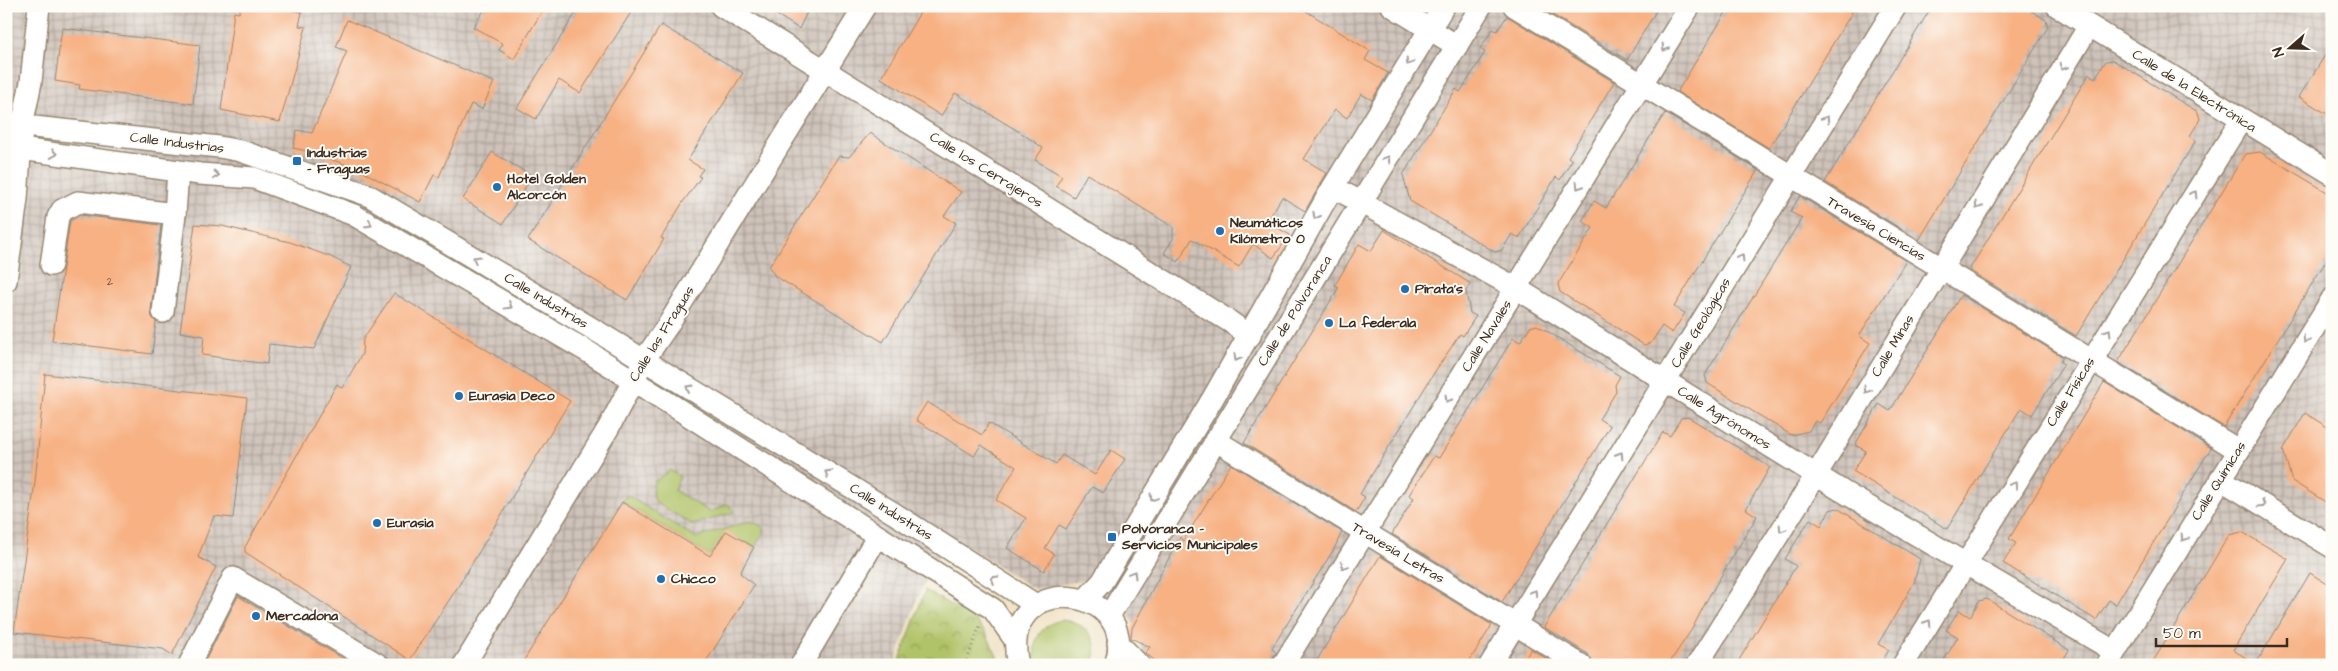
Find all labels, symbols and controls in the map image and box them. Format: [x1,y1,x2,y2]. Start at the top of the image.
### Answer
north arrow [2266,22,2316,72]
one-way arrow [1661,42,1671,51]
text: N [2268,44,2290,60]
street label: Calle de la Electrónica [2128,45,2260,137]
one-way arrow [1406,57,1416,66]
one-way arrow [2060,62,2070,71]
one-way arrow [1820,115,1829,124]
street label: Calle Industrias [129,127,225,159]
street label: Calle los Cerrajeros [926,127,1046,213]
place label: Industrias - Fraguas [307,143,370,180]
one-way arrow [51,148,59,159]
marker: Industrias - Fraguas [291,155,303,167]
one-way arrow [1381,156,1391,165]
one-way arrow [212,169,220,180]
place label: Hotel Golden Alcorcón [507,169,586,205]
marker: Hotel Golden Alcorcón [491,181,503,193]
one-way arrow [1576,181,1586,190]
one-way arrow [2188,190,2198,199]
street label: Travesía Ciencias [1823,192,1929,266]
one-way arrow [1975,200,1984,209]
one-way arrow [1312,211,1322,220]
place label: Neumáticos Kilómetro 0 [1230,213,1305,249]
one-way arrow [364,218,373,228]
marker: Neumáticos Kilómetro 0 [1214,225,1226,237]
street label: Calle de Polvoranca [1253,252,1337,370]
one-way arrow [1735,254,1744,263]
one-way arrow [472,255,481,265]
street label: Calle Industrias [500,268,592,334]
house number: 2 [107,274,114,289]
street label: Calle Geológicas [1666,274,1736,372]
place label: Pirata's [1415,279,1463,299]
street label: Calle las Fraguas [624,282,700,386]
marker: Pirata's [1399,283,1411,295]
street label: Calle Navales [1457,296,1517,376]
one-way arrow [504,300,513,310]
street label: Calle Minas [1867,311,1919,381]
place label: La federala [1339,313,1417,333]
marker: La federala [1323,317,1335,329]
one-way arrow [2102,328,2112,337]
one-way arrow [2303,335,2312,344]
one-way arrow [1233,353,1243,362]
street label: Calle Físicas [2042,353,2100,431]
street label: Calle Agrónomos [1673,381,1775,455]
one-way arrow [1863,384,1873,393]
one-way arrow [686,385,695,395]
place label: Eurasia Deco [469,386,555,406]
marker: Eurasia Deco [453,390,465,402]
one-way arrow [1445,393,1454,402]
street label: Calle Químicas [2187,438,2251,524]
one-way arrow [1613,452,1623,461]
one-way arrow [825,470,834,480]
street label: Calle Industrias [846,478,936,546]
one-way arrow [2007,481,2017,490]
one-way arrow [1150,492,1160,501]
one-way arrow [2256,498,2265,508]
place label: Eurasia [387,513,434,533]
marker: Eurasia [371,517,383,529]
street label: Travesía Letras [1348,517,1448,589]
place label: Polvoranca - Servicios Municipales [1121,519,1258,555]
one-way arrow [1779,523,1789,532]
marker: Polvoranca - Servicios Municipales [1106,531,1118,543]
one-way arrow [2180,533,2190,542]
one-way arrow [1340,561,1350,570]
place label: Chicco [671,569,716,589]
one-way arrow [1127,570,1137,579]
marker: Chicco [655,573,667,585]
one-way arrow [991,576,1000,586]
one-way arrow [1527,590,1537,599]
place label: Mercadona [266,606,339,626]
marker: Mercadona [250,610,262,622]
scale bar [2156,616,2287,648]
one-way arrow [1922,620,1932,629]
text: 50 m [2163,623,2201,644]

